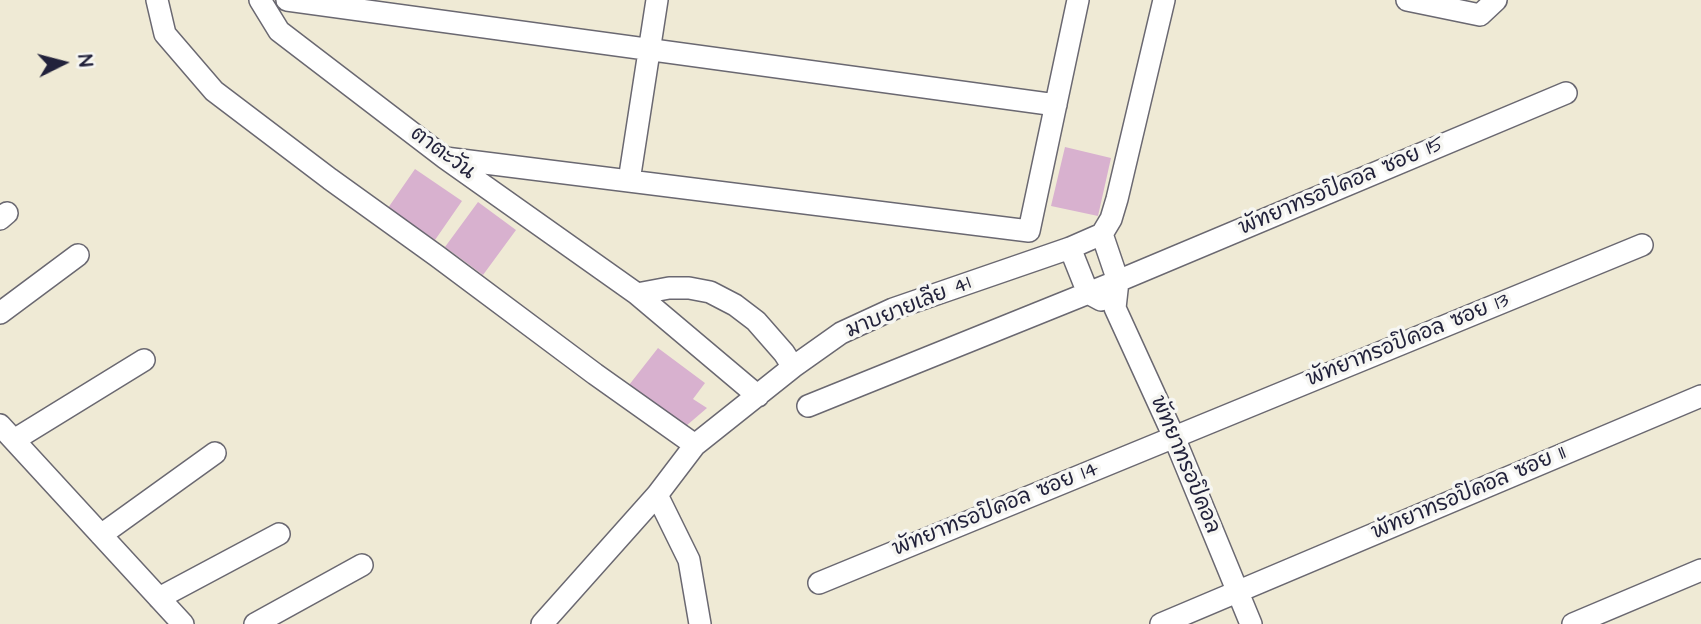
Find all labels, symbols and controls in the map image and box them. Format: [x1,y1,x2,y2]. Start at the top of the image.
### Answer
north arrow [28,28,98,98]
text: N [70,53,98,68]
street label: ตาตะวัน [405,122,479,186]
street label: พัทยาทรอปิคอล ซอย 15 [1235,132,1449,242]
street label: มาบยายเลีย 41 [843,272,975,344]
street label: พัทยาทรอปิคอล ซอย 13 [1303,289,1513,393]
street label: พัทยาทรอปิคอล [1144,392,1224,538]
street label: พัทยาทรอปิคอล ซอย 11 [1368,442,1570,546]
street label: พัทยาทรอปิคอล ซอย 14 [889,457,1103,563]

